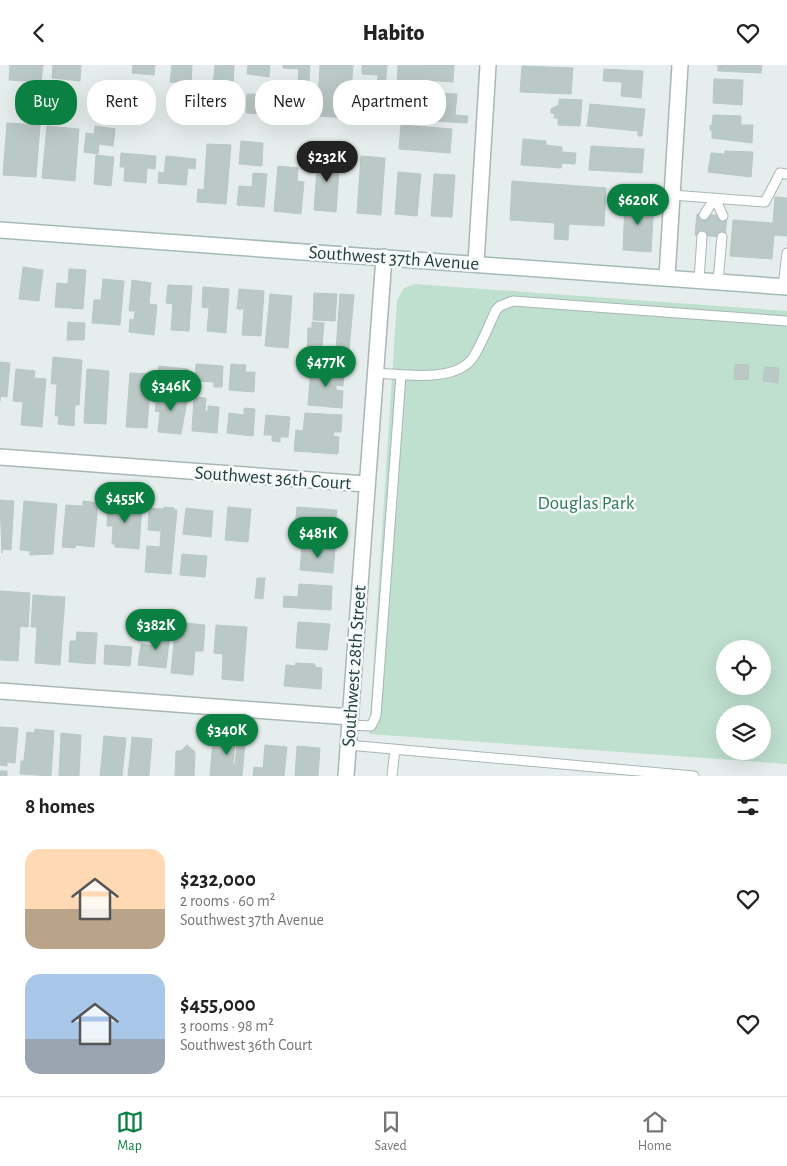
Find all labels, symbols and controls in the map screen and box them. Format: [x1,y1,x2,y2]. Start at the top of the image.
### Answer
icon: back [25,19,53,47]
icon: heart [734,19,762,47]
text: Habito [363,22,424,44]
chip: Buy [15,80,77,125]
chip: Rent [87,80,156,125]
chip: Filters [166,80,245,125]
chip: New [255,80,323,125]
chip: Apartment [333,80,446,125]
pin: $232K [292,141,362,183]
text: $232K [308,149,346,165]
pin: $620K [603,184,673,226]
text: $620K [618,192,658,208]
street label: Southwest 37th Avenue [308,243,480,274]
pin: $477K [291,345,361,388]
text: $477K [307,354,345,370]
pin: $346K [136,369,206,412]
text: $346K [151,378,191,394]
street label: Southwest 36th Court [194,464,352,493]
pin: $455K [90,481,160,524]
text: $455K [106,490,144,506]
park label: Douglas Park [538,494,635,513]
pin: $481K [283,517,353,559]
text: $481K [299,525,337,541]
street label: Southwest 28th Street [339,585,370,748]
pin: $382K [121,609,191,651]
text: $382K [137,617,175,633]
map controls [716,640,771,760]
button: locate [716,640,771,695]
button: layers [716,705,771,760]
pin: $340K [192,713,262,756]
text: $340K [207,722,247,738]
icon: filters [734,792,762,820]
text: 8 homes [25,796,95,817]
icon: home [65,869,125,929]
text: $232,000 [180,869,256,890]
icon: heart [734,885,762,913]
text: 2 rooms · 60 m² [180,893,275,909]
text: Southwest 37th Avenue [180,912,324,928]
icon: home [65,994,125,1054]
text: $455,000 [180,994,256,1015]
icon: heart [734,1010,762,1038]
text: 3 rooms · 98 m² [180,1018,274,1034]
text: Southwest 36th Court [180,1037,312,1053]
tab: Map [116,1108,144,1155]
tab: Saved [375,1108,407,1155]
tab: Home [638,1108,671,1155]

